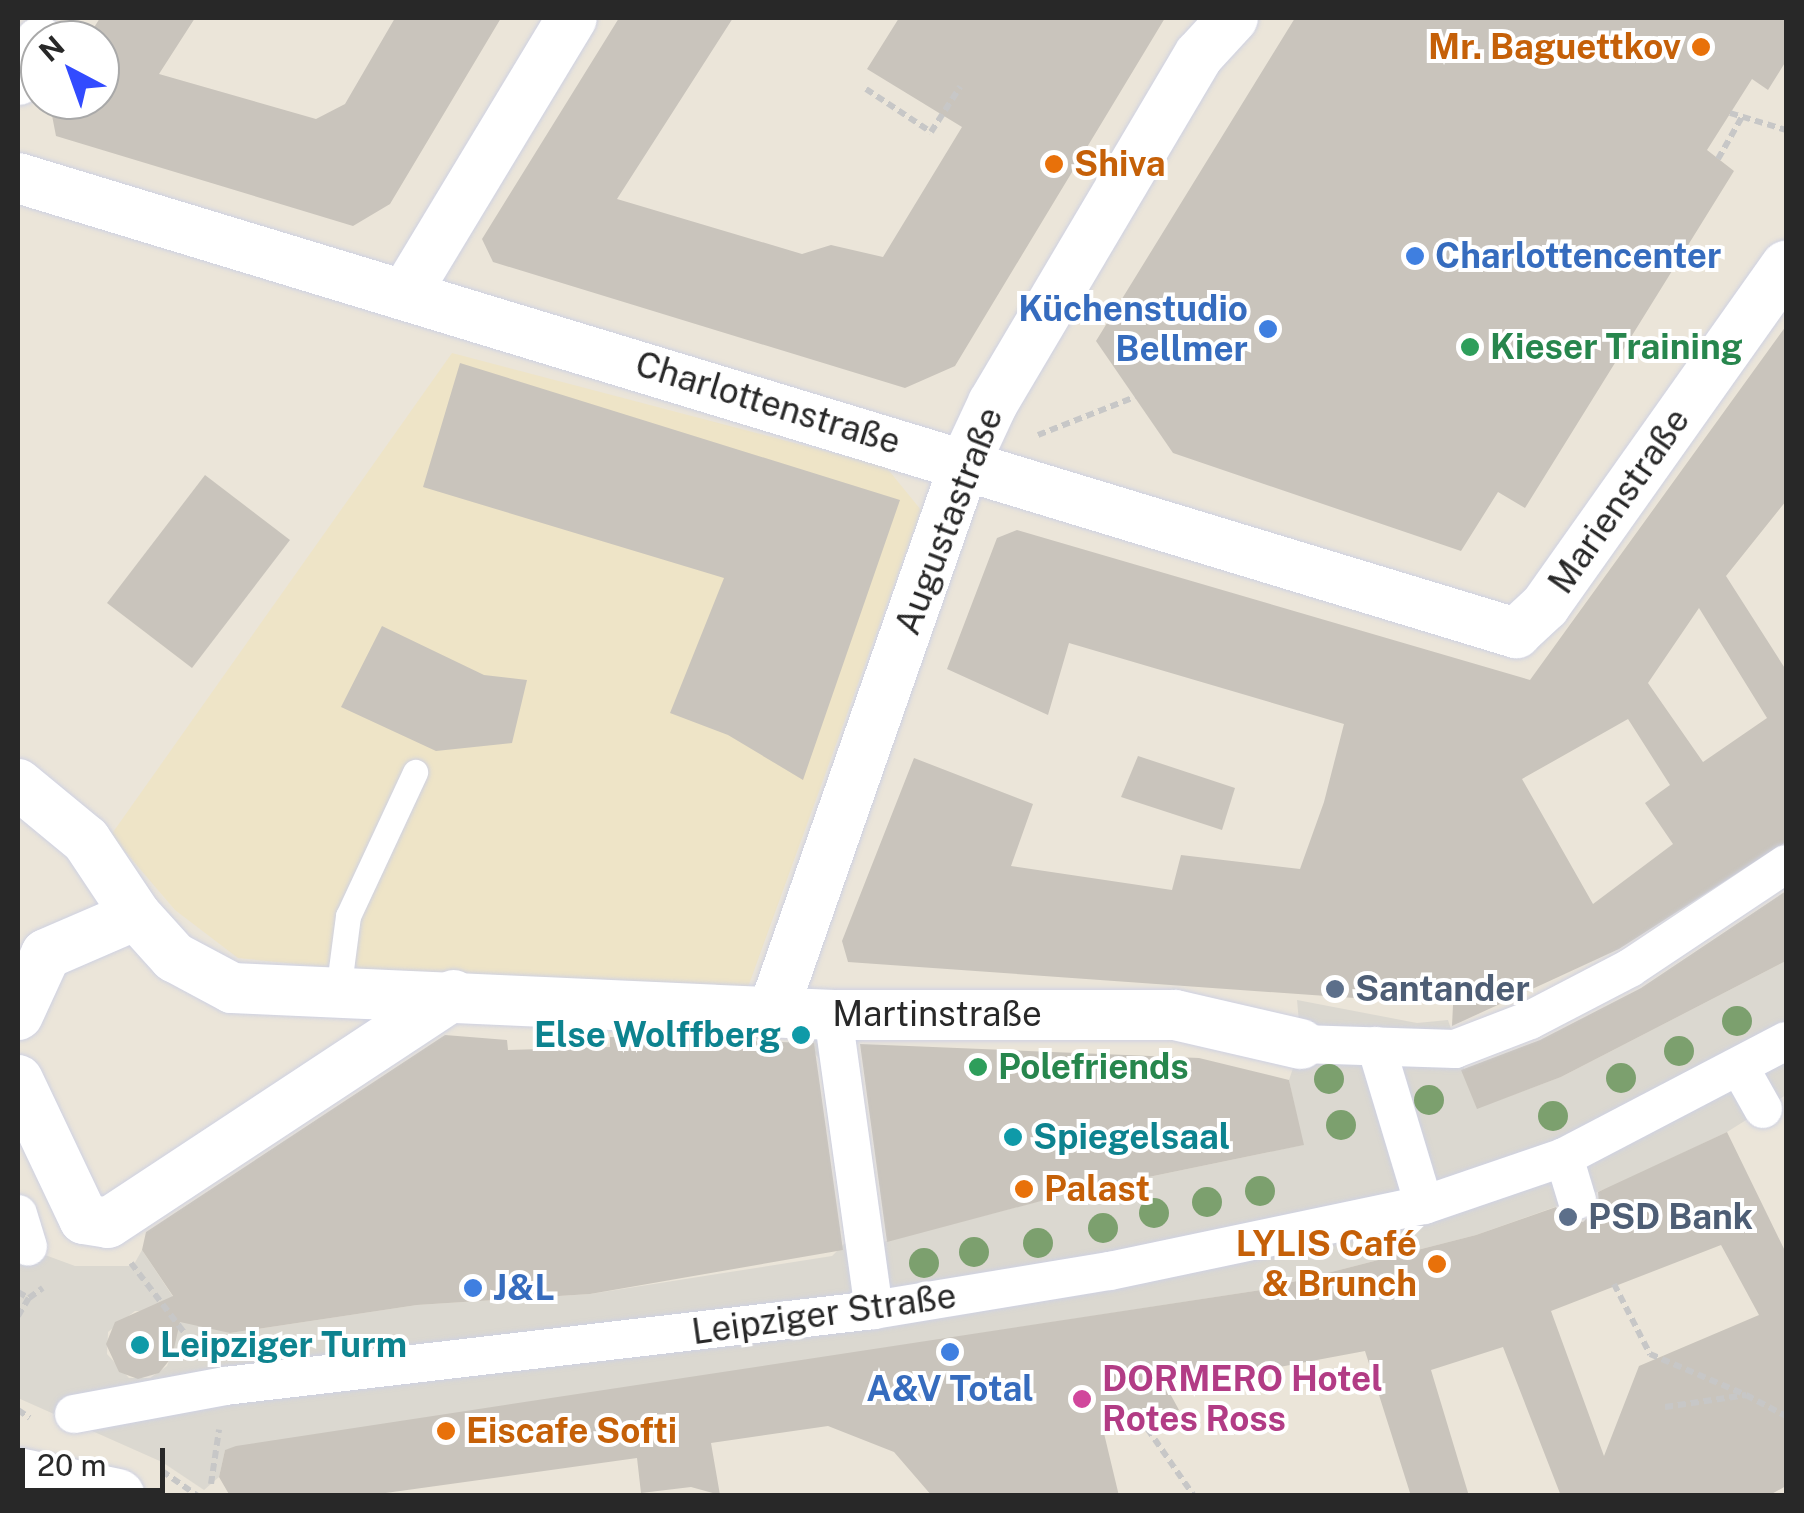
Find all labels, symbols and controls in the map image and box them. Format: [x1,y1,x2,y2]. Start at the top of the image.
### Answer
north arrow [20,20,120,120]
place label: Mr. Baguettkov [1428,26,1681,68]
text: N [32,29,70,68]
marker: Mr. Baguettkov [1690,36,1712,58]
place label: Shiva [1074,143,1166,185]
marker: Shiva [1043,153,1065,175]
place label: Charlottencenter [1435,235,1721,277]
marker: Charlottencenter [1404,245,1426,267]
place label: Küchenstudio Bellmer [1018,288,1248,370]
marker: Küchenstudio Bellmer [1257,318,1279,340]
place label: Kieser Training [1490,326,1743,368]
marker: Kieser Training [1459,336,1481,358]
street label: Charlottenstraße [631,343,905,463]
street label: Marienstraße [1540,400,1698,602]
street label: Augustastraße [886,401,1012,641]
place label: Santander [1355,968,1530,1010]
marker: Santander [1324,978,1346,1000]
street label: Martinstraße [832,993,1042,1035]
place label: Else Wolffberg [533,1014,781,1056]
marker: Else Wolffberg [790,1024,812,1046]
place label: Polefriends [998,1046,1189,1088]
marker: Polefriends [967,1056,989,1078]
place label: Spiegelsaal [1033,1116,1230,1158]
marker: Spiegelsaal [1002,1126,1024,1148]
place label: Palast [1044,1168,1150,1210]
marker: Palast [1013,1178,1035,1200]
place label: PSD Bank [1588,1196,1753,1238]
marker: PSD Bank [1557,1206,1579,1228]
place label: LYLIS Café & Brunch [1236,1223,1417,1305]
marker: LYLIS Café & Brunch [1426,1253,1448,1275]
place label: J&L [493,1267,555,1309]
street label: Leipziger Straße [689,1275,959,1353]
marker: J&L [462,1277,484,1299]
place label: Leipziger Turm [160,1324,407,1366]
marker: Leipziger Turm [129,1334,151,1356]
marker: A&V Total [939,1341,961,1363]
place label: DORMERO Hotel Rotes Ross [1102,1358,1383,1440]
place label: A&V Total [866,1368,1034,1410]
marker: DORMERO Hotel Rotes Ross [1071,1388,1093,1410]
place label: Eiscafe Softi [466,1410,677,1452]
marker: Eiscafe Softi [435,1420,457,1442]
scale bar [25,1428,170,1490]
text: 20 m [37,1447,106,1483]

